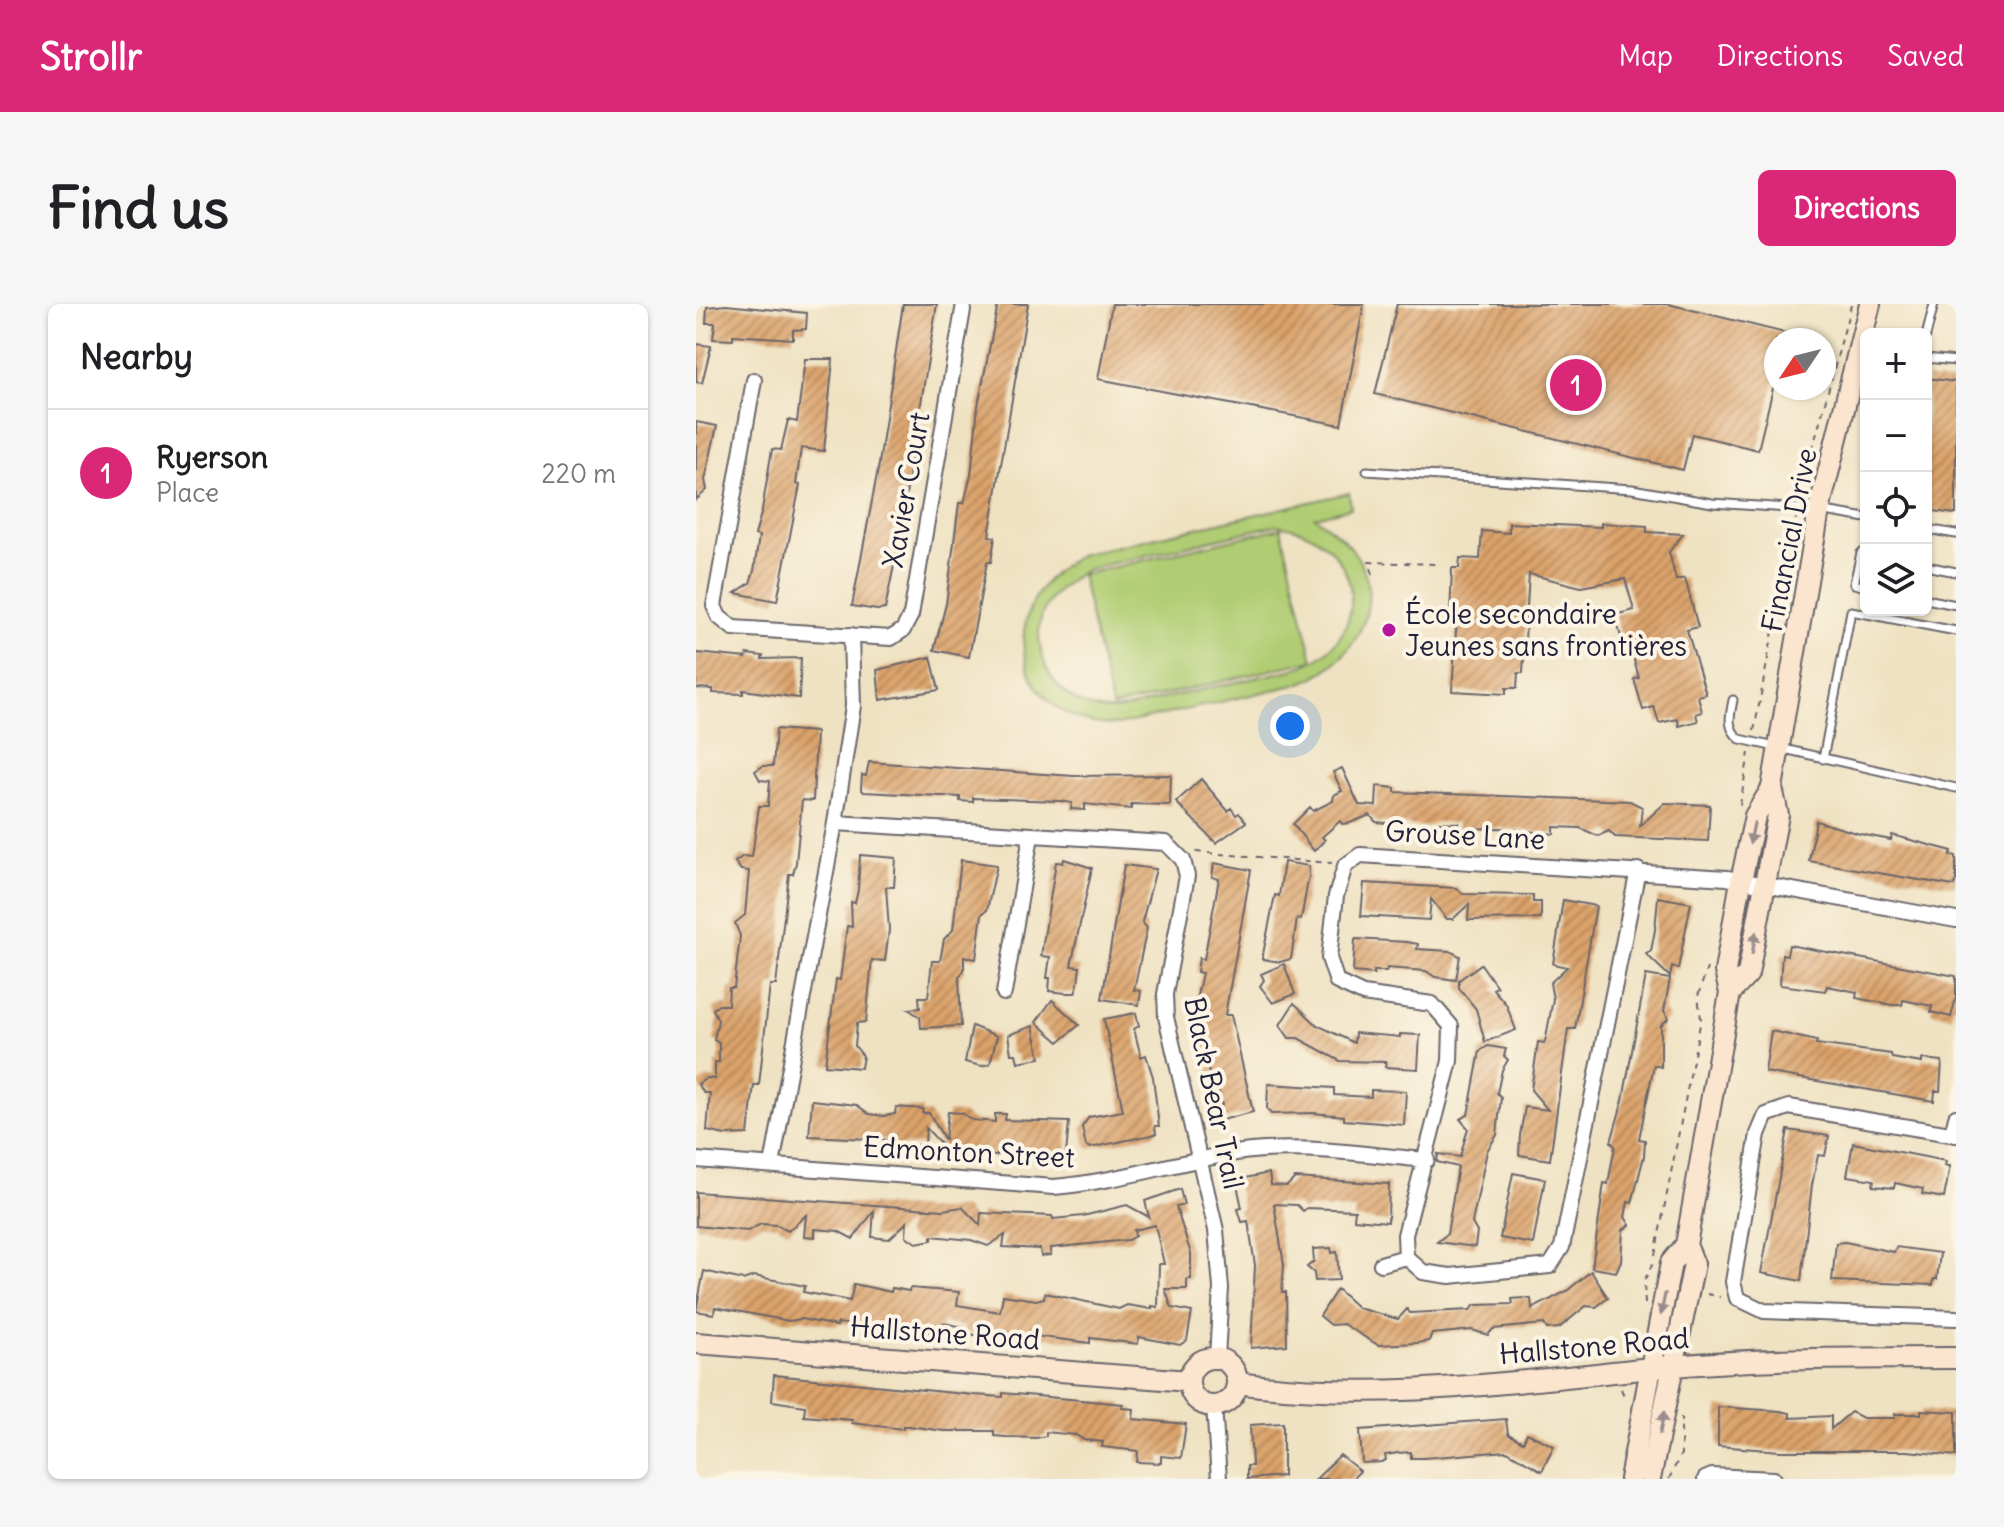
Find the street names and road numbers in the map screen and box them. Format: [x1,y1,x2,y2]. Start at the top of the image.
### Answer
street label: Xavier Court [875,409,937,571]
street label: Financial Drive [1754,445,1824,635]
street label: Grouse Lane [1384,813,1546,857]
street label: Black Bear Trail [1176,994,1252,1192]
street label: Edmonton Street [862,1128,1076,1176]
street label: Hallstone Road [849,1308,1041,1358]
street label: Hallstone Road [1498,1320,1690,1372]

